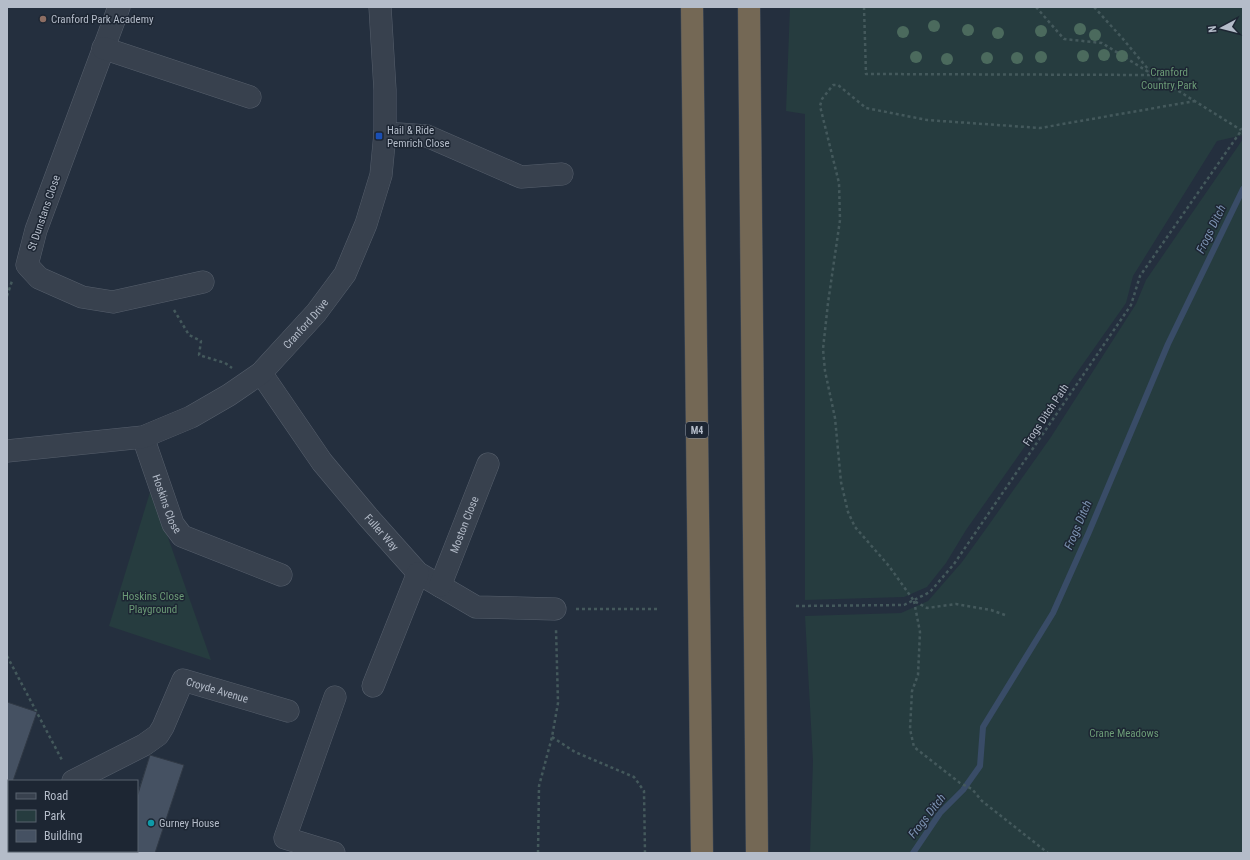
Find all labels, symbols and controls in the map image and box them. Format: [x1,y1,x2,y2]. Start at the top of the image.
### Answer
north arrow [1202,8,1242,48]
place label: Cranford Park Academy [51,13,154,26]
marker: Cranford Park Academy [38,14,48,24]
text: N [1206,25,1219,33]
park label: Cranford Country Park [1141,66,1197,92]
place label: Hail & Ride Pemrich Close [387,124,450,150]
marker: Hail & Ride Pemrich Close [374,131,384,141]
street label: St Dunstans Close [25,173,63,253]
water label: Frogs Ditch [1193,202,1229,256]
street label: Cranford Drive [280,296,331,351]
street label: Frogs Ditch Path [1021,382,1071,448]
road number: M4 [686,422,708,438]
street label: Hoskins Close [150,473,184,536]
street label: Moston Close [447,494,481,555]
water label: Frogs Ditch [1061,498,1095,552]
street label: Fuller Way [362,511,402,553]
park label: Hoskins Close Playground [122,590,184,616]
street label: Croyde Avenue [185,675,250,705]
park label: Crane Meadows [1089,727,1159,740]
legend [8,780,138,852]
text: Road [44,789,68,803]
water label: Frogs Ditch [905,791,949,841]
text: Park [44,809,66,823]
place label: Gurney House [159,817,220,830]
marker: Gurney House [146,818,156,828]
text: Building [44,829,82,843]

